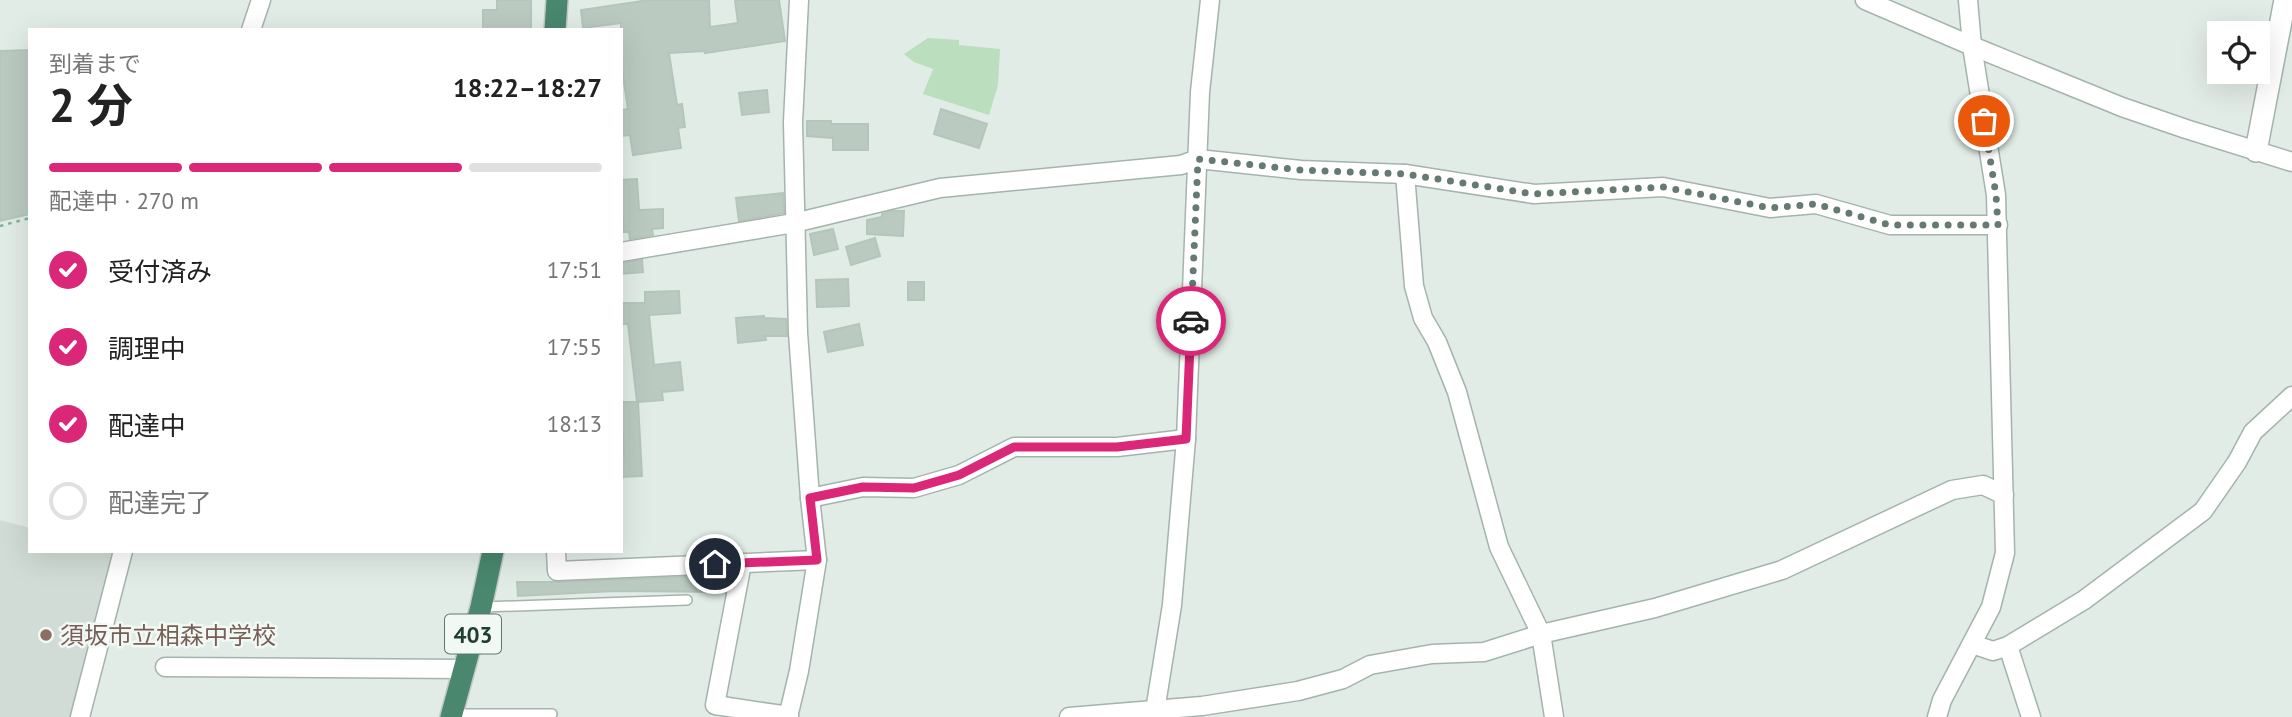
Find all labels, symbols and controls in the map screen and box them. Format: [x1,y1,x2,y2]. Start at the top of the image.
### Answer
map controls [2207,21,2270,84]
button: locate [2207,21,2270,84]
text: 到着まで [49,49,141,78]
text: 18:22–18:27 [453,71,602,104]
text: 2 分 [49,75,133,135]
pin [1954,91,2014,151]
icon: bag [1965,102,2003,140]
text: 配達中 · 270 m [49,186,199,215]
icon: check [49,251,87,289]
text: 受付済み [108,255,212,288]
text: 17:51 [547,255,602,284]
courier [1156,286,1226,356]
icon: car [1172,302,1210,340]
icon: check [49,328,87,366]
text: 調理中 [108,332,186,365]
text: 17:55 [547,332,602,361]
icon: check [49,405,87,443]
text: 配達中 [108,409,186,442]
text: 18:13 [547,409,602,438]
text: 配達完了 [108,486,212,519]
pin [685,534,745,594]
icon: home [696,545,734,583]
road number: 403 [445,614,501,654]
place label: 須坂市立相森中学校 [60,620,276,651]
marker: 須坂市立相森中学校 [38,627,54,643]

